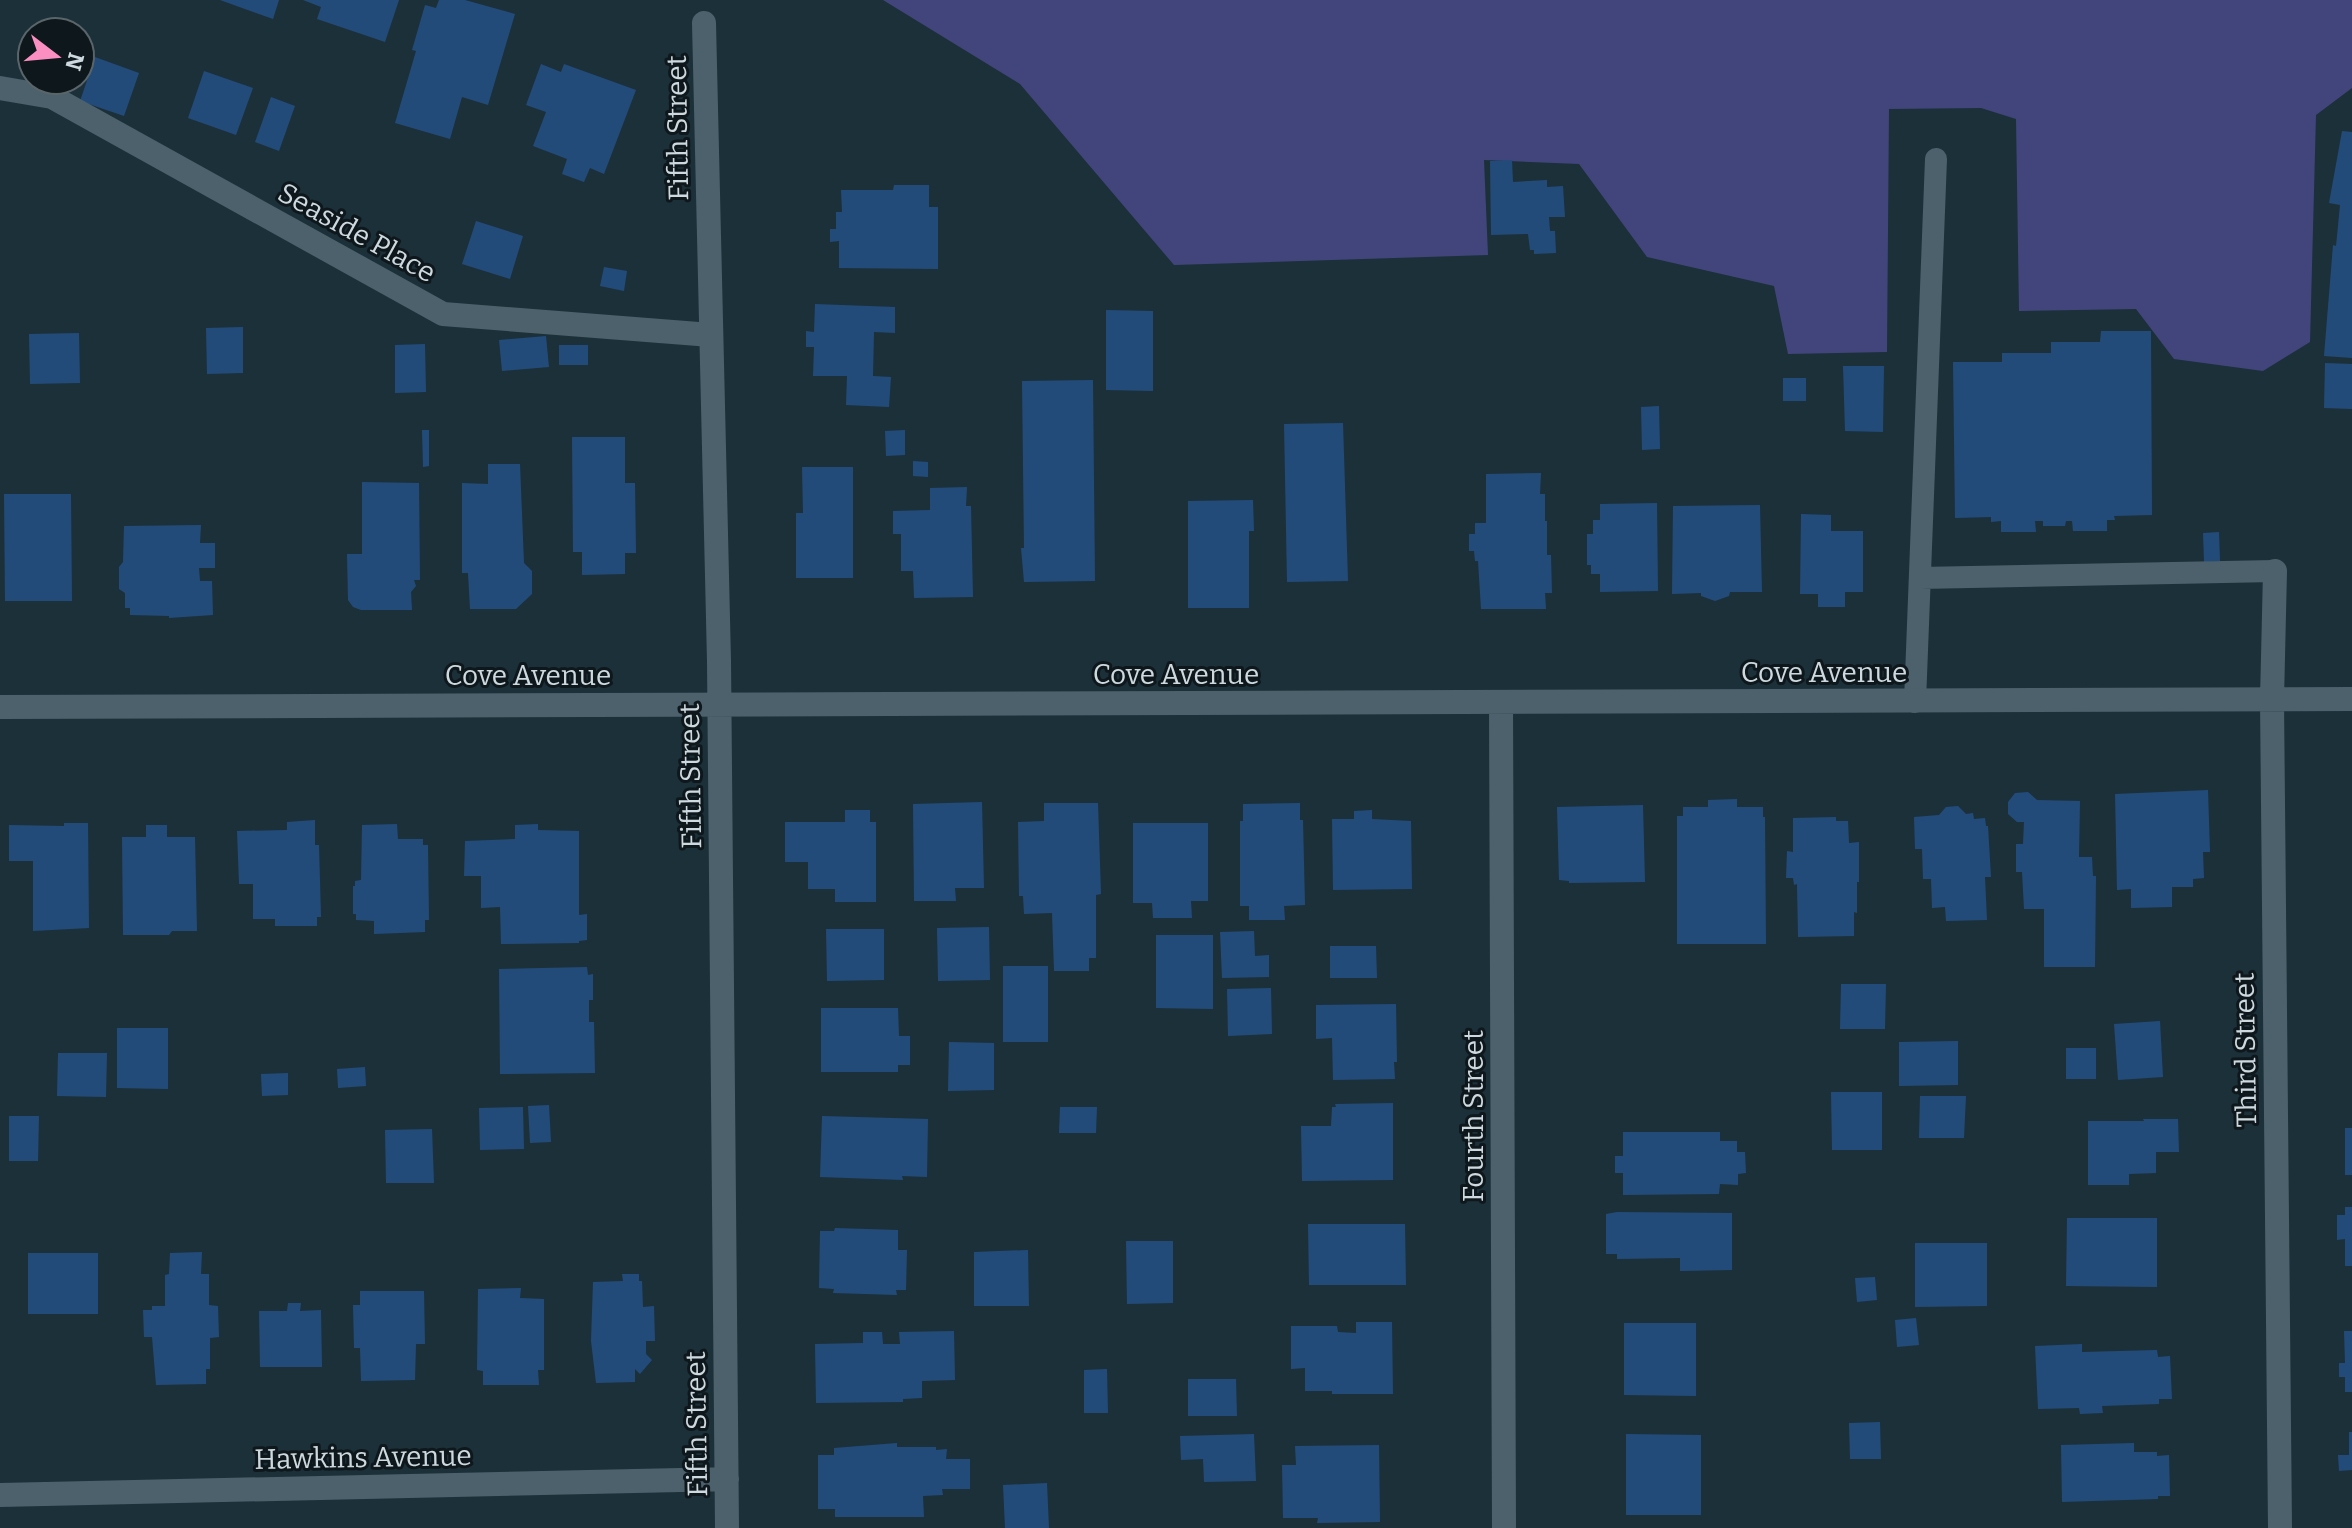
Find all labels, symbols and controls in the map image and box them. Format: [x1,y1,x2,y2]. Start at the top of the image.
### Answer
north arrow [16,16,96,96]
text: N [59,49,90,73]
street label: Fifth Street [660,55,695,201]
street label: Seaside Place [272,176,441,289]
street label: Cove Avenue [1741,656,1907,689]
street label: Cove Avenue [1093,658,1259,691]
street label: Cove Avenue [445,659,611,692]
street label: Fifth Street [673,703,708,849]
street label: Third Street [2228,972,2263,1128]
street label: Fourth Street [1457,1030,1490,1202]
street label: Fifth Street [679,1351,714,1497]
street label: Hawkins Avenue [254,1439,472,1476]

